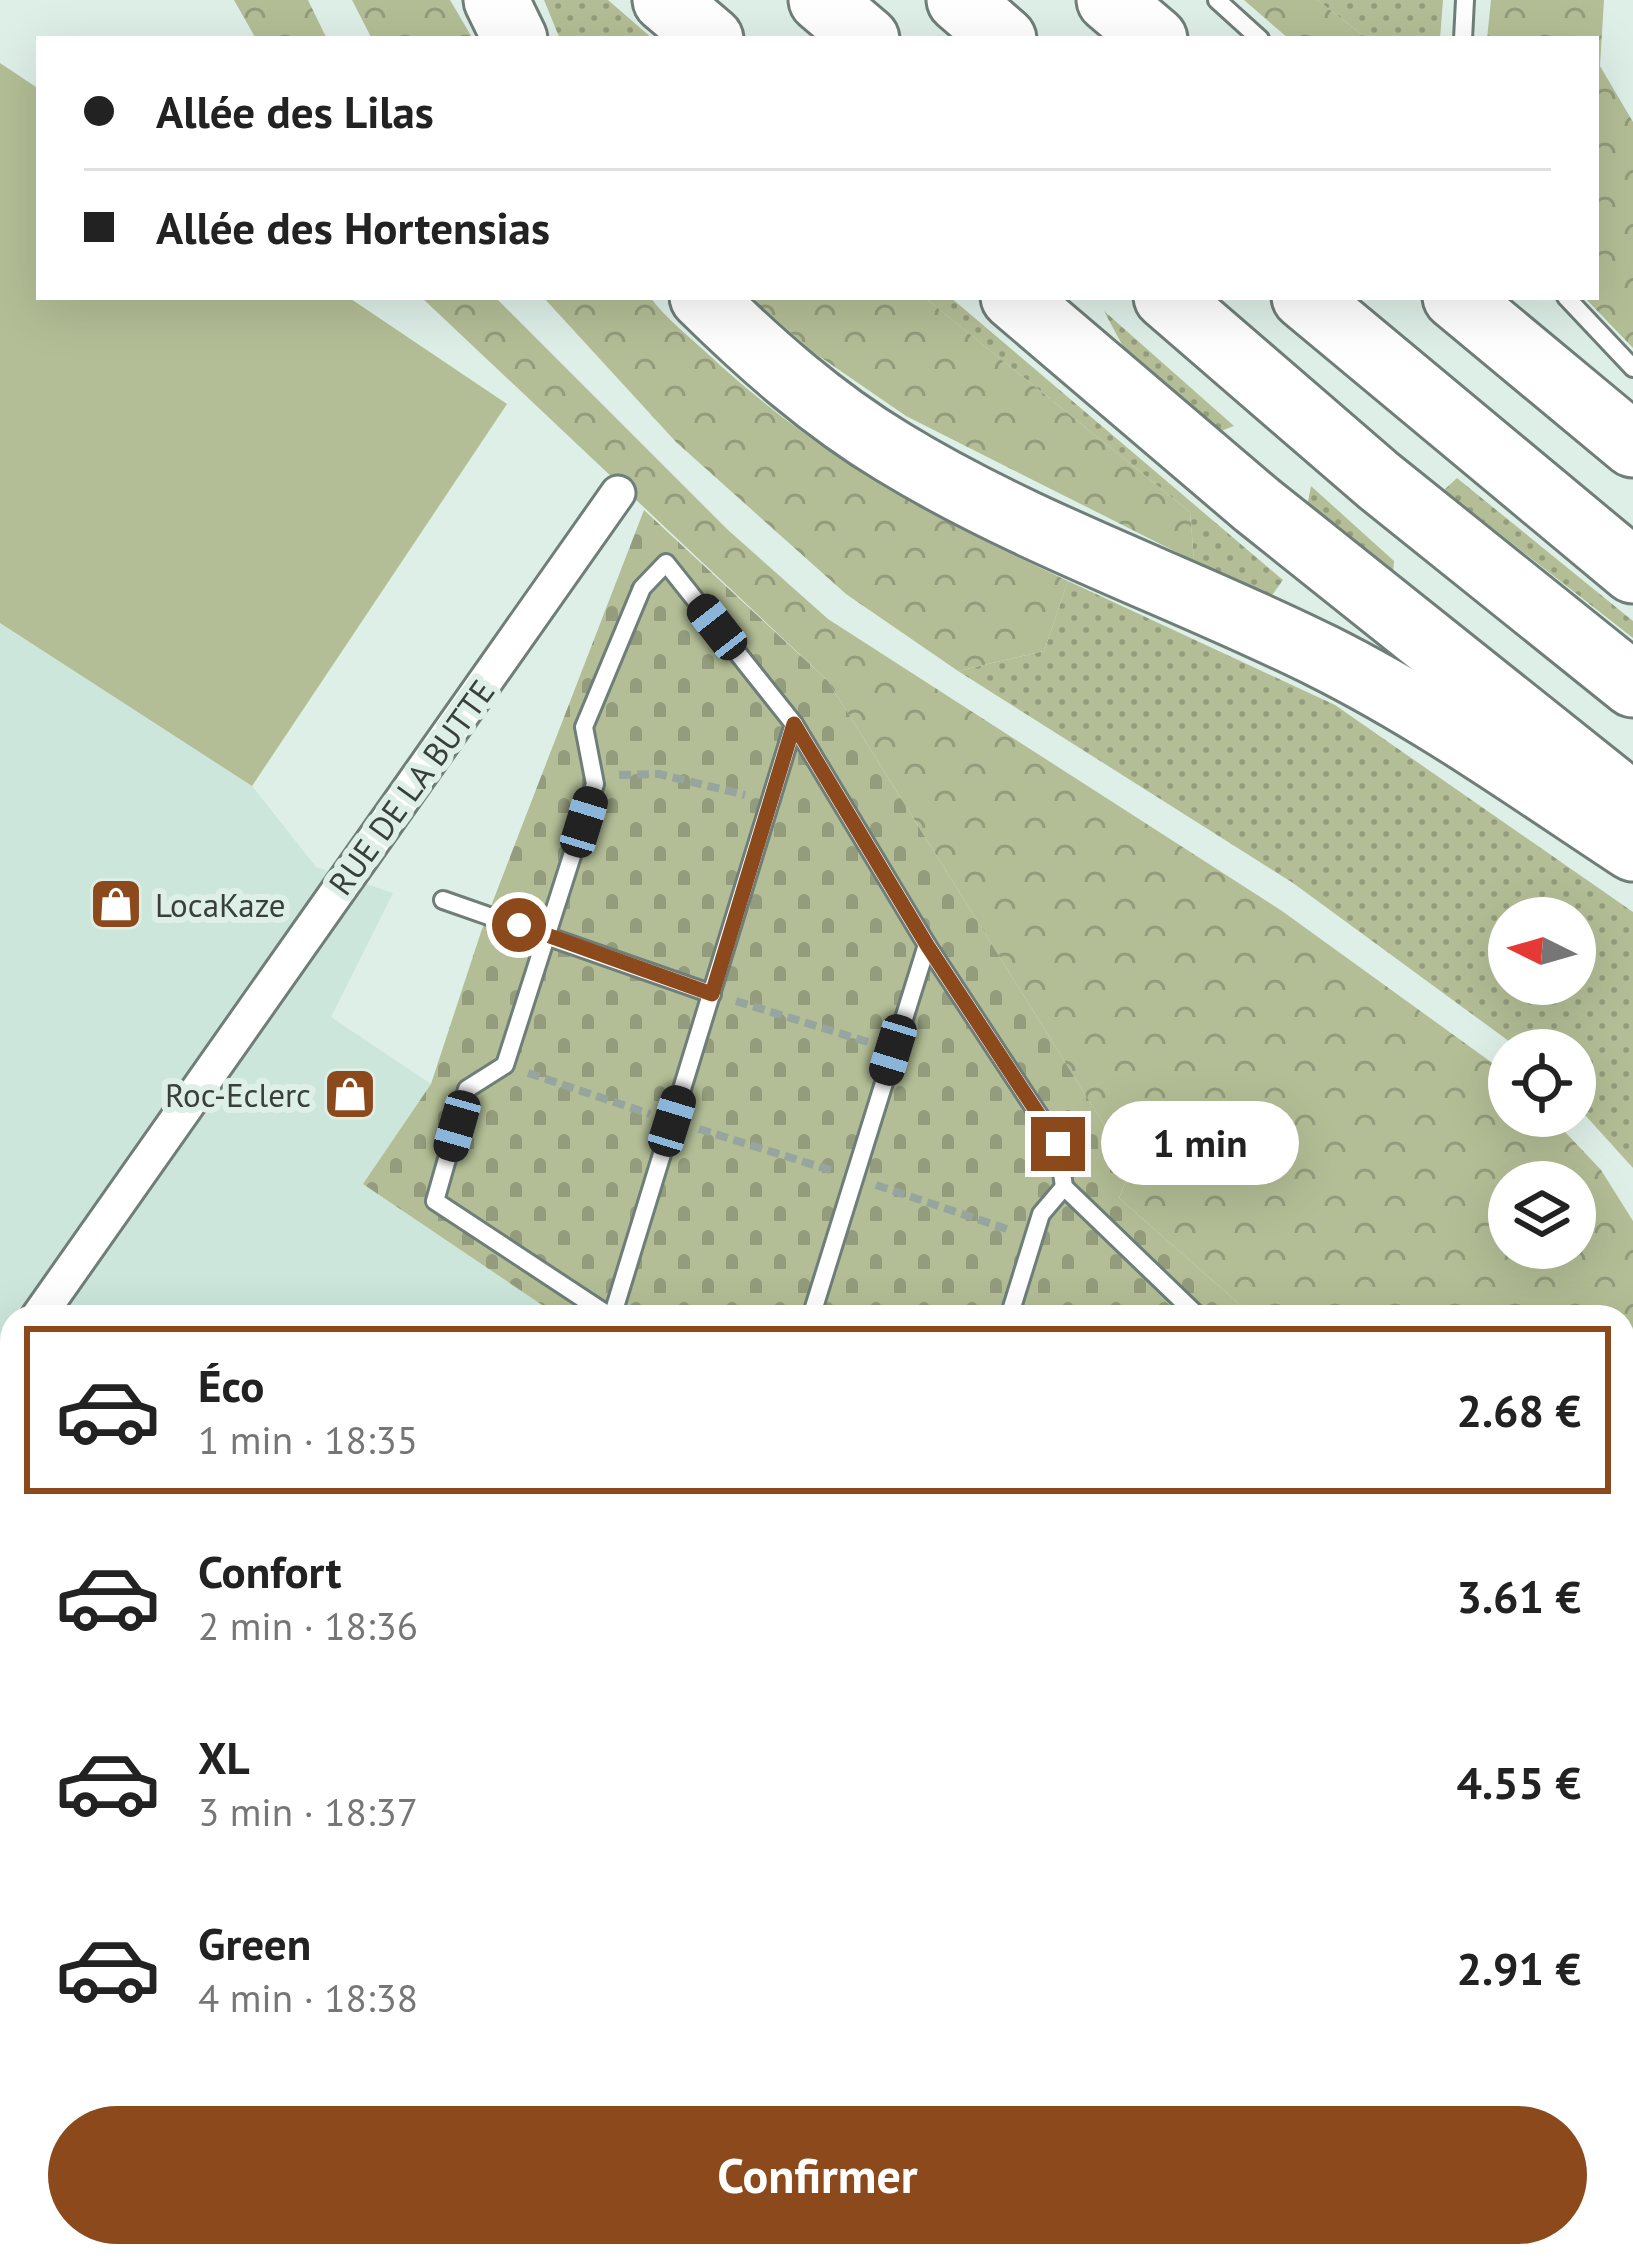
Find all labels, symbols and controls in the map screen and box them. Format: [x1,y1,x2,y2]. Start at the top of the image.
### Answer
text: Allée des Lilas [156,82,434,140]
text: Allée des Hortensias [156,198,550,256]
car [681,588,753,666]
street label: RUE DE LA BUTTE [319,671,503,903]
car [556,782,612,862]
shop icon: LocaKaze [88,876,144,932]
place label: LocaKaze [155,883,286,926]
north arrow [1488,897,1596,1005]
map controls [1488,897,1596,1269]
route start [492,898,546,952]
car [865,1010,921,1090]
button: locate [1488,1029,1596,1137]
shop icon: Roc-Eclerc [322,1066,378,1122]
place label: Roc-Eclerc [165,1073,311,1116]
car [644,1081,700,1161]
car [430,1086,484,1166]
callout: 1 min [1100,1102,1298,1186]
route end [1031,1117,1085,1171]
text: 1 min [1152,1117,1248,1168]
button: layers [1488,1161,1596,1269]
icon: car [54,1356,162,1464]
text: Éco [198,1356,264,1414]
text: 2.68 € [1456,1381,1581,1439]
text: 1 min · 18:35 [198,1414,418,1465]
icon: car [54,1542,162,1650]
text: Confort [198,1542,341,1600]
text: 3.61 € [1456,1567,1581,1625]
text: 2 min · 18:36 [198,1600,418,1651]
icon: car [54,1728,162,1836]
text: XL [198,1728,250,1786]
text: 4.55 € [1456,1753,1581,1811]
text: 3 min · 18:37 [198,1786,418,1837]
icon: car [54,1914,162,2022]
text: Green [198,1914,311,1972]
text: 2.91 € [1456,1939,1581,1997]
text: 4 min · 18:38 [198,1972,418,2023]
button: Confirmer [48,2106,1587,2244]

